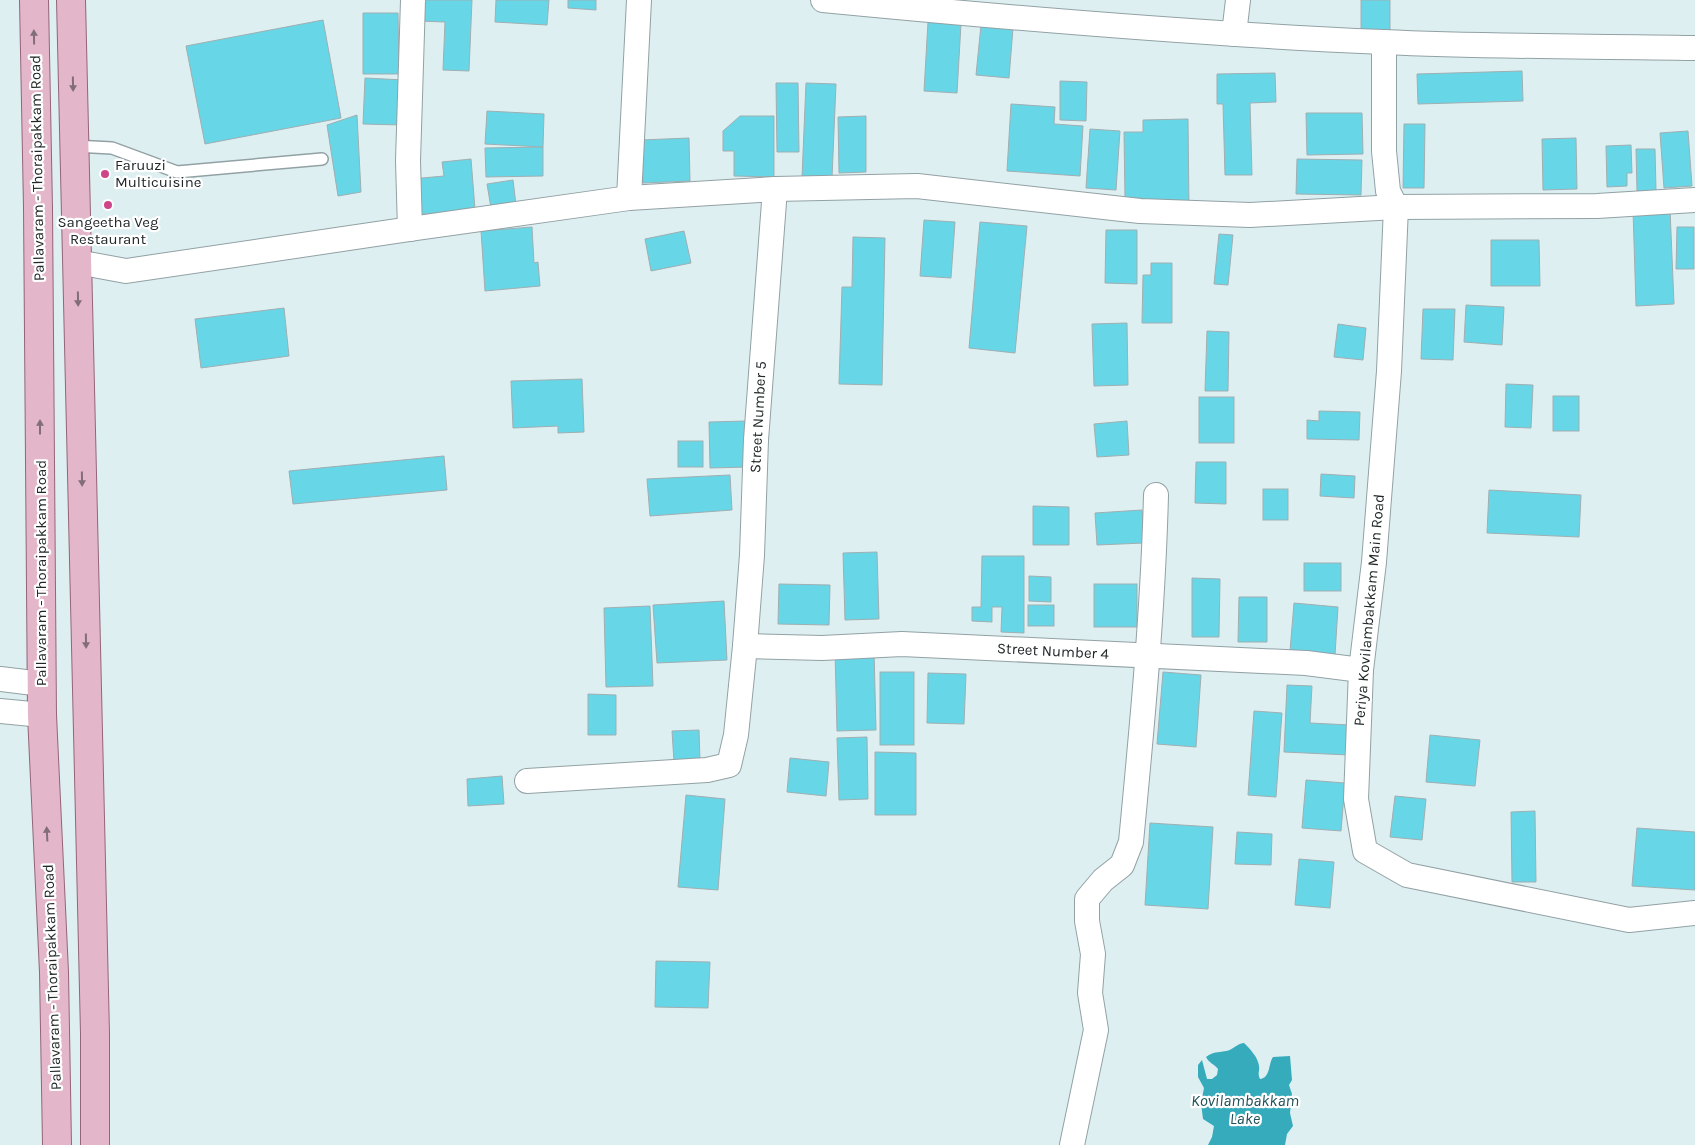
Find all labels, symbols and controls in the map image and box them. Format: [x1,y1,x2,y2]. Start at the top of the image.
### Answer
one-way arrow [30,28,38,44]
street label: Pallavaram - Thoraipakkam Road [26,55,48,281]
one-way arrow [69,76,77,92]
place label: Faruuzi Multicuisine [115,156,202,191]
marker: Faruuzi Multicuisine [99,168,111,180]
marker: Sangeetha Veg Restaurant [102,199,114,211]
place label: Sangeetha Veg Restaurant [58,213,159,248]
one-way arrow [74,291,82,307]
street label: Street Number 5 [746,361,770,473]
one-way arrow [36,418,44,434]
street label: Pallavaram - Thoraipakkam Road [32,460,50,686]
one-way arrow [78,471,86,487]
street label: Periya Kovilambakkam Main Road [1350,493,1388,727]
one-way arrow [82,633,90,649]
street label: Street Number 4 [997,639,1110,663]
one-way arrow [43,826,51,842]
street label: Pallavaram - Thoraipakkam Road [39,864,65,1090]
water label: Kovilambakkam Lake [1191,1091,1299,1128]

